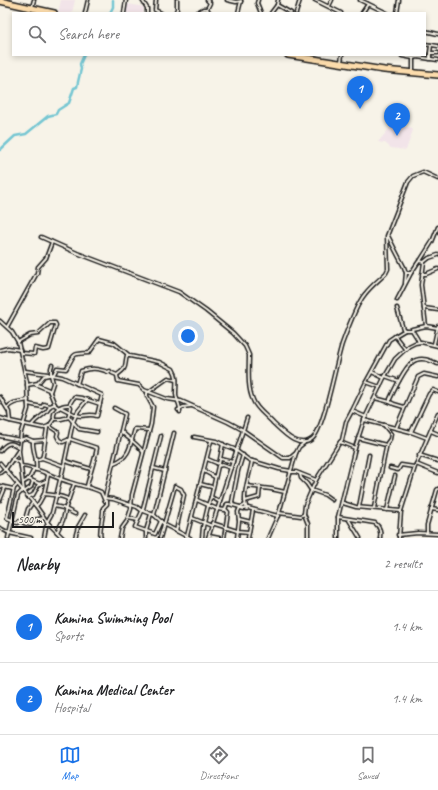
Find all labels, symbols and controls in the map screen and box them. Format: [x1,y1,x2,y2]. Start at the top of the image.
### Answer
search box [12,12,426,56]
icon: search [26,23,48,45]
text: Search here [58,25,119,44]
pin: 1 [347,76,373,109]
pin: 2 [384,103,410,136]
your location [178,326,198,346]
scale bar [12,510,114,529]
text: 500 m [18,512,42,526]
text: Nearby [16,554,59,575]
text: 2 results [384,556,422,572]
text: Kamina Swimming Pool [54,609,171,628]
text: 1 [26,619,32,635]
text: 1.4 km [392,619,422,635]
text: Sports [54,628,83,644]
text: Kamina Medical Center [54,681,173,700]
text: 2 [26,691,32,707]
text: 1.4 km [392,691,422,707]
text: Hospital [54,700,90,716]
tab: Map [59,744,81,782]
tab: Directions [200,744,238,782]
tab: Saved [357,744,379,782]

